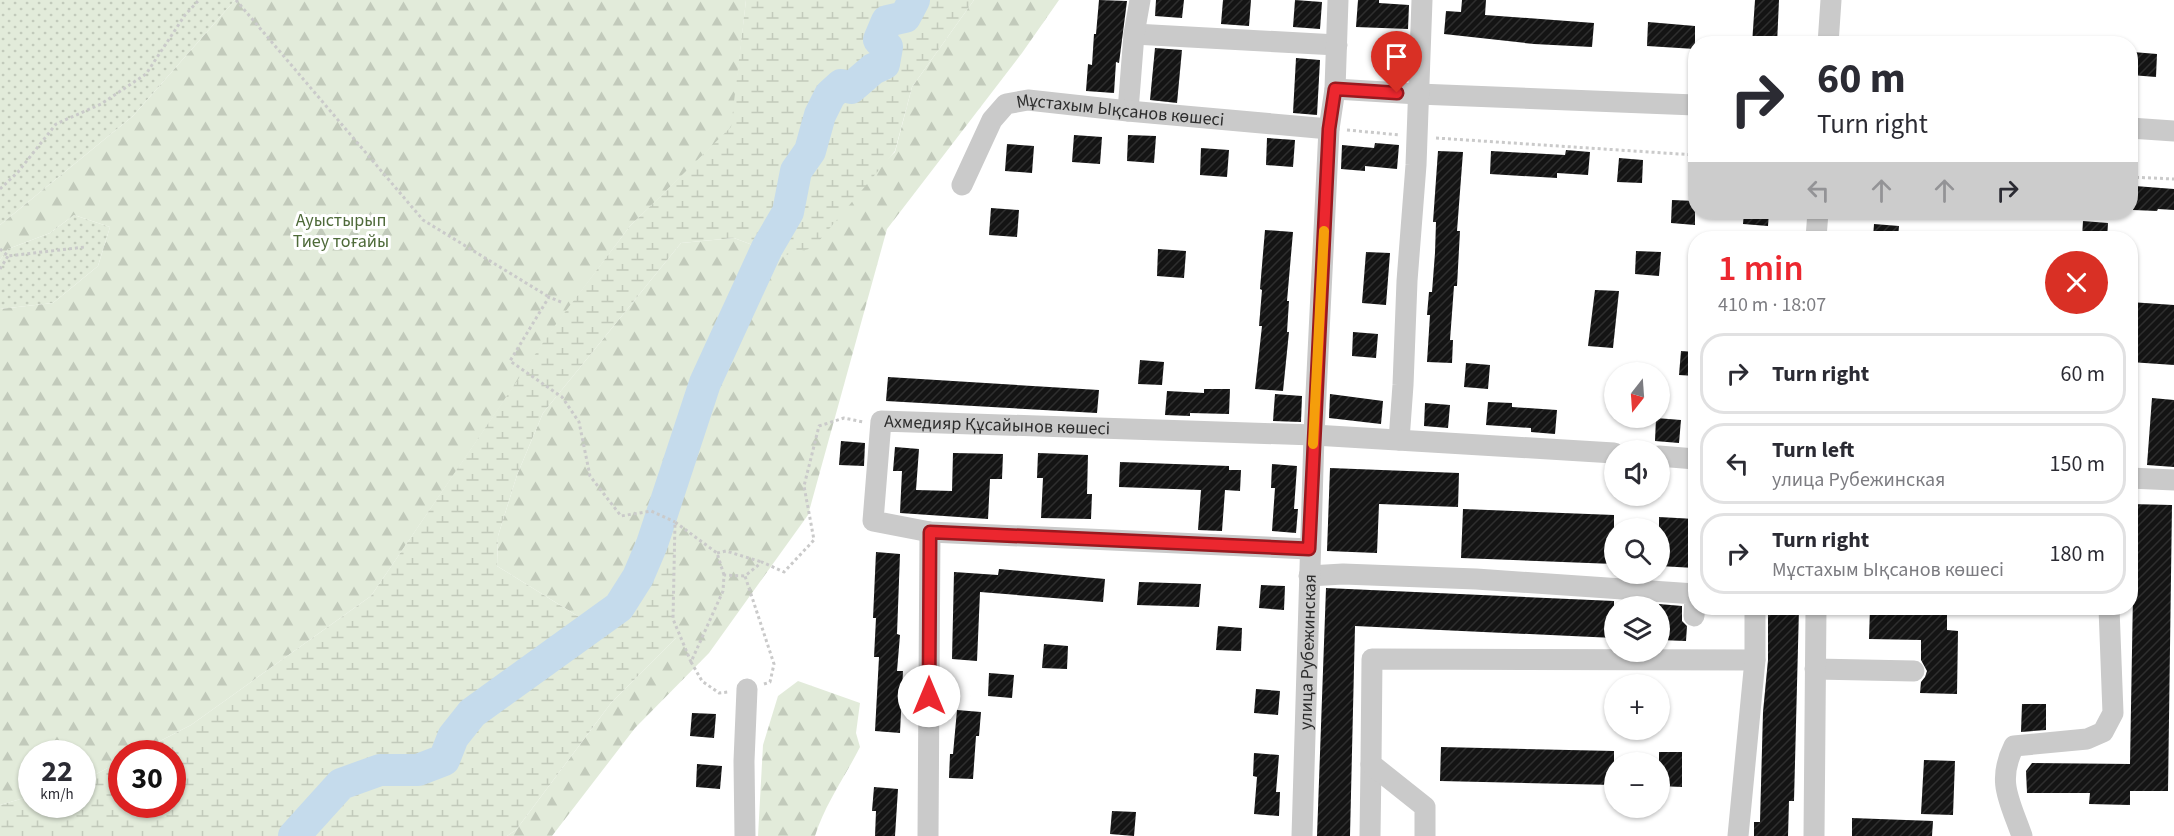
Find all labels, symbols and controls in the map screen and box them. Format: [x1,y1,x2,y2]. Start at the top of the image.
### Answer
pin [1371,31,1422,93]
icon: arrive [1380,40,1413,73]
text: 60 m [1817,49,1906,109]
icon: right [1718,60,1796,138]
street label: Мұстахым Ықсанов көшесі [1014,88,1225,133]
text: Turn right [1817,105,1928,144]
icon: left [1802,174,1835,207]
icon: ahead [1865,174,1898,207]
icon: ahead [1928,174,1961,207]
icon: right [1991,174,2024,207]
park label: Ауыстырып Тиеу тоғайы [293,208,389,254]
text: 1 min [1718,243,1804,294]
button: close [2045,251,2108,314]
text: 410 m · 18:07 [1718,291,1826,319]
icon: right [1721,357,1754,390]
text: Turn right [1772,358,1869,390]
text: 60 m [2060,358,2105,390]
north arrow [1604,362,1670,428]
map controls [1604,362,1670,818]
street label: Ахмедияр Құсайынов көшесі [884,409,1111,441]
text: Turn left [1772,434,1854,466]
button: sound [1604,440,1670,506]
icon: left [1721,447,1754,480]
text: 150 m [2050,448,2105,480]
text: улица Рубежинская [1772,466,1945,494]
button: search [1604,518,1670,584]
text: Turn right [1772,524,1869,556]
icon: right [1721,537,1754,570]
text: 180 m [2050,538,2105,570]
text: Мұстахым Ықсанов көшесі [1772,556,2004,584]
street label: улица Рубежинская [1293,574,1323,730]
button: layers [1604,596,1670,662]
position arrow [897,664,961,728]
button: + [1604,674,1670,740]
speed limit sign: 30 [108,740,186,818]
text: 22 [41,750,73,793]
button: − [1604,752,1670,818]
text: km/h [40,784,74,805]

